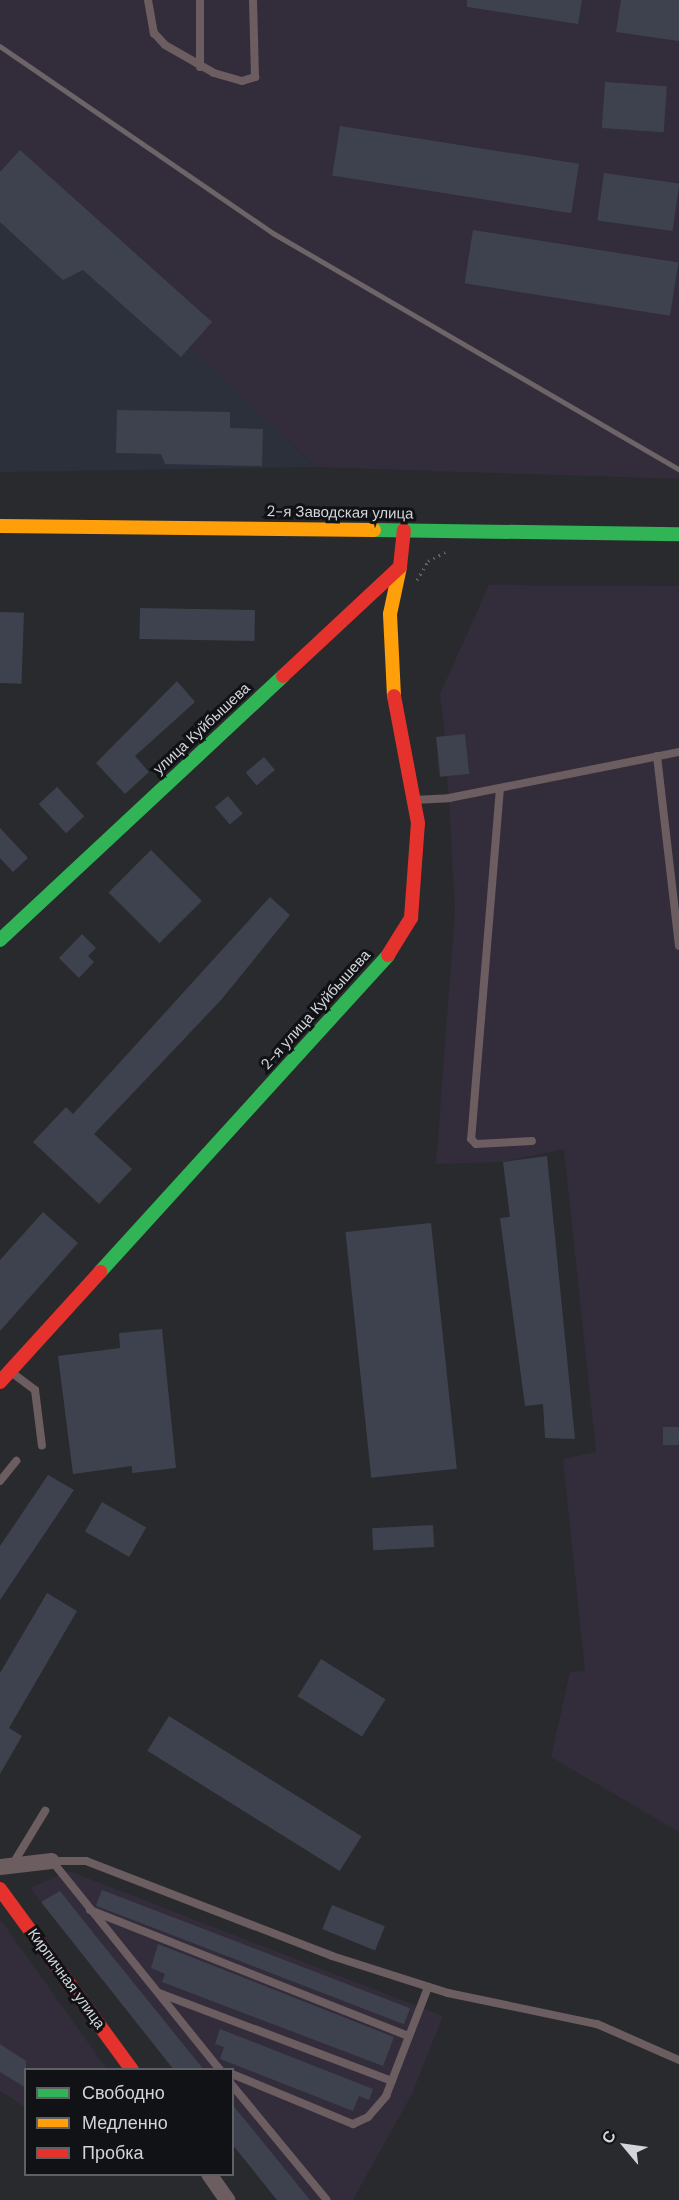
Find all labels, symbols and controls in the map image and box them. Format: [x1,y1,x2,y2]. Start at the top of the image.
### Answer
street label: 2-я Заводская улица [266,503,414,523]
street label: улица Куйбышева [150,680,254,778]
street label: 2-я улица Куйбышева [258,947,374,1073]
street label: Кирпичная улица [24,1925,108,2033]
legend [24,2068,234,2176]
text: Свободно [82,2081,165,2105]
text: Медленно [82,2111,168,2135]
north arrow [595,2116,655,2176]
text: С [597,2127,621,2147]
text: Пробка [82,2141,144,2165]

